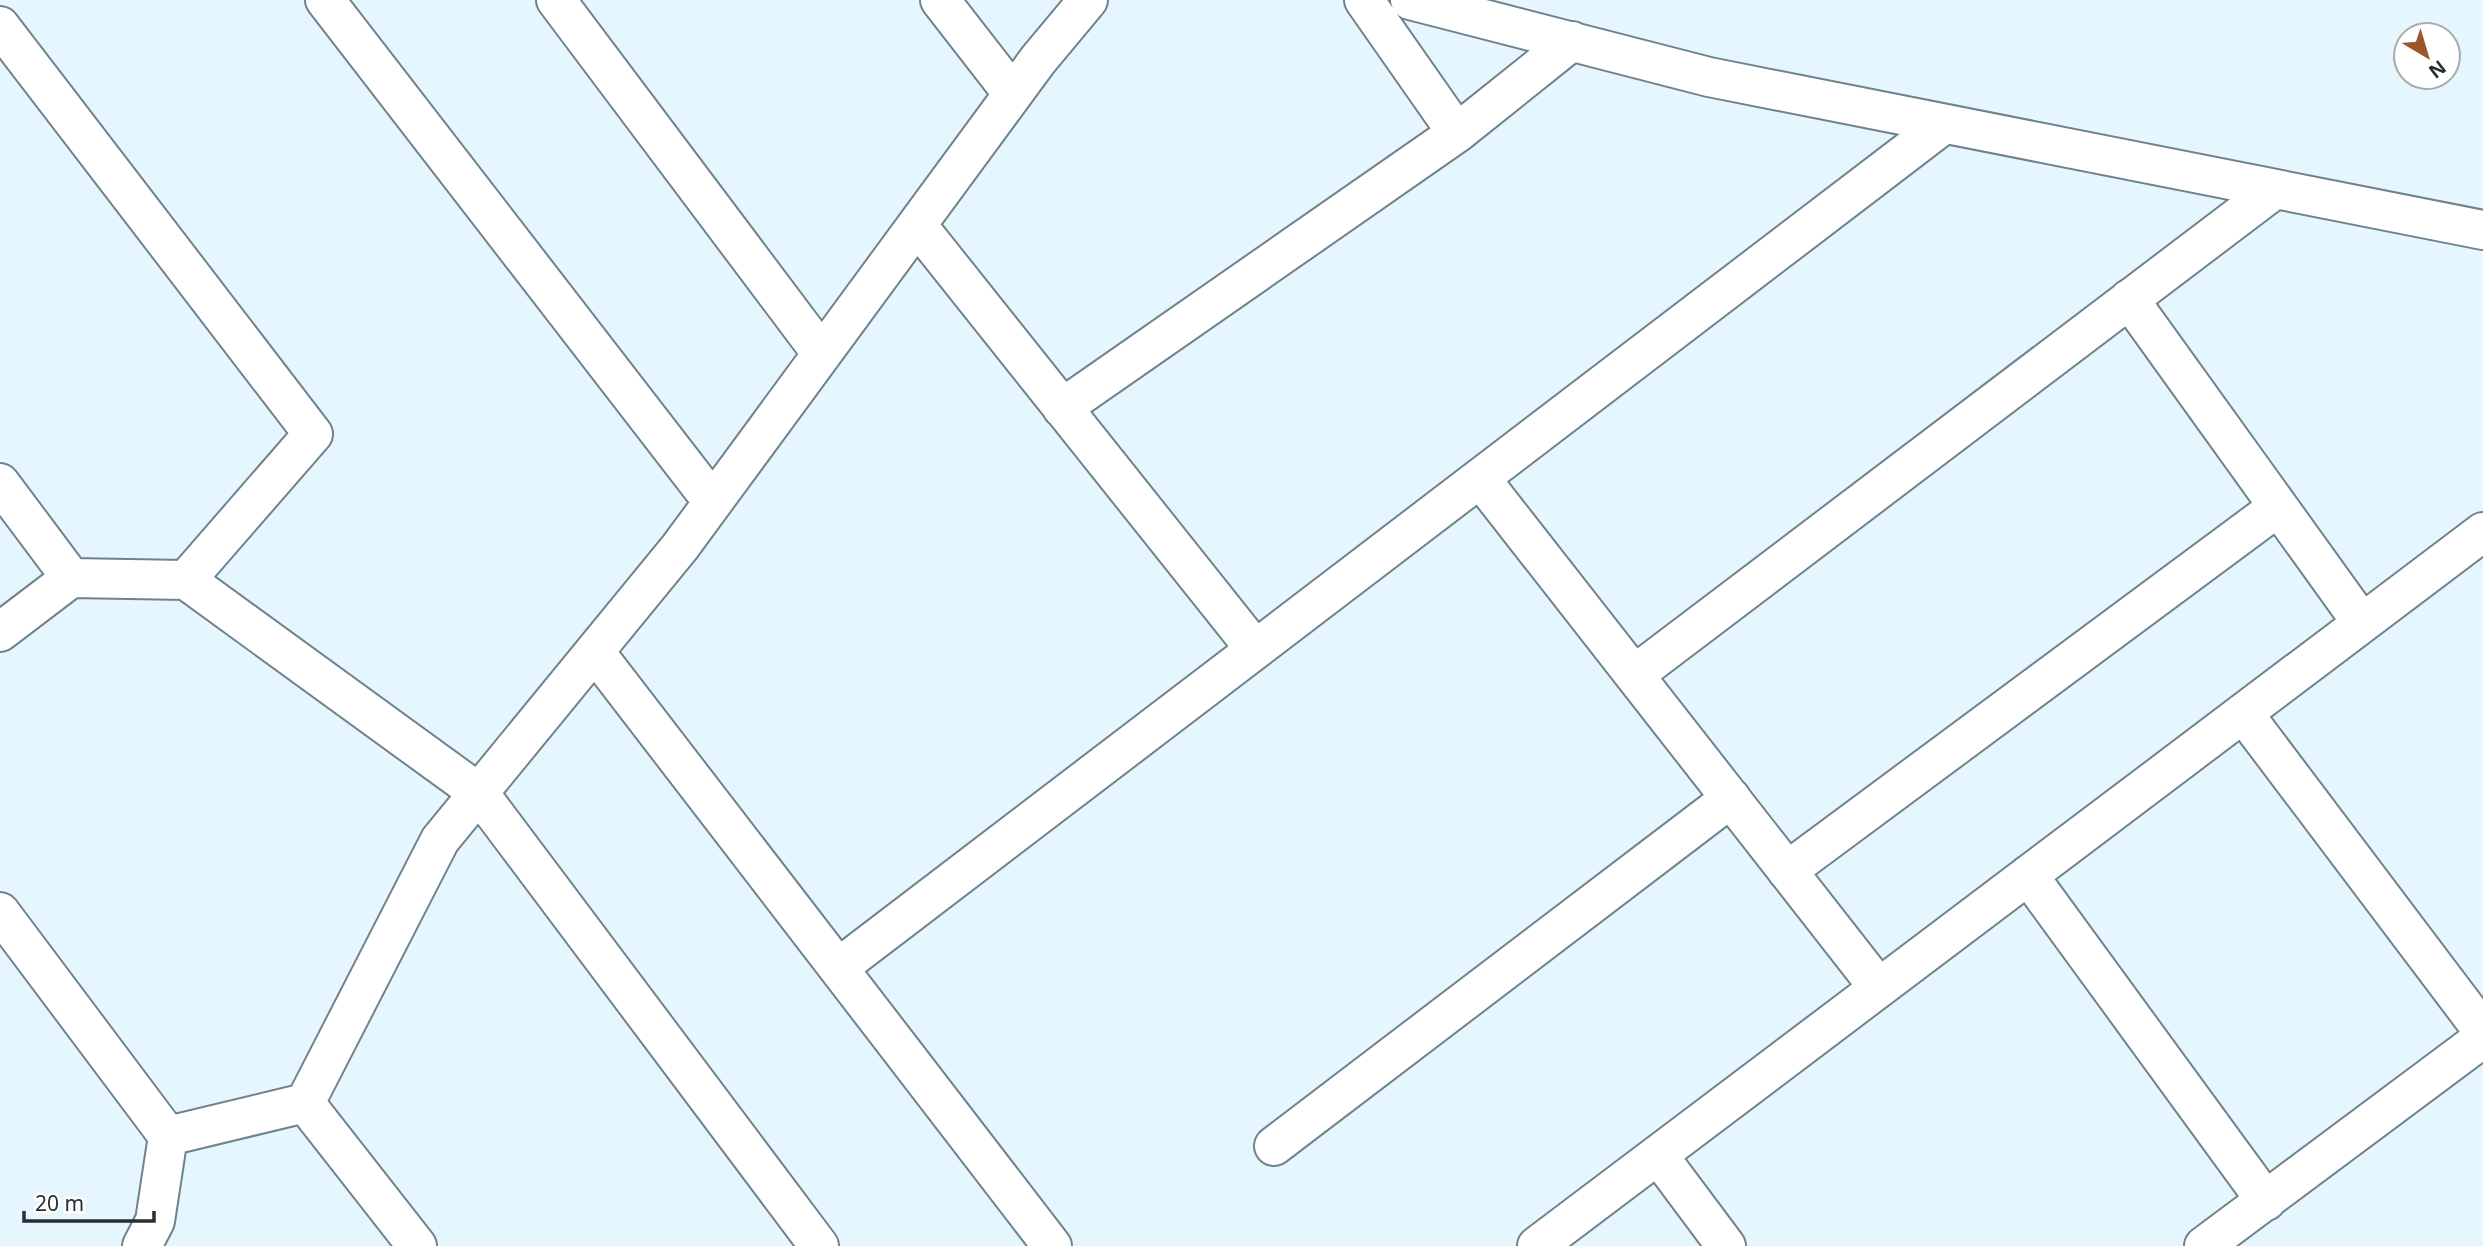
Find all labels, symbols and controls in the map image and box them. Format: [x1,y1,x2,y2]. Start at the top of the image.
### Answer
north arrow [2392,21,2462,91]
text: N [2423,54,2452,84]
scale bar [24,1180,154,1224]
text: 20 m [35,1189,84,1217]

